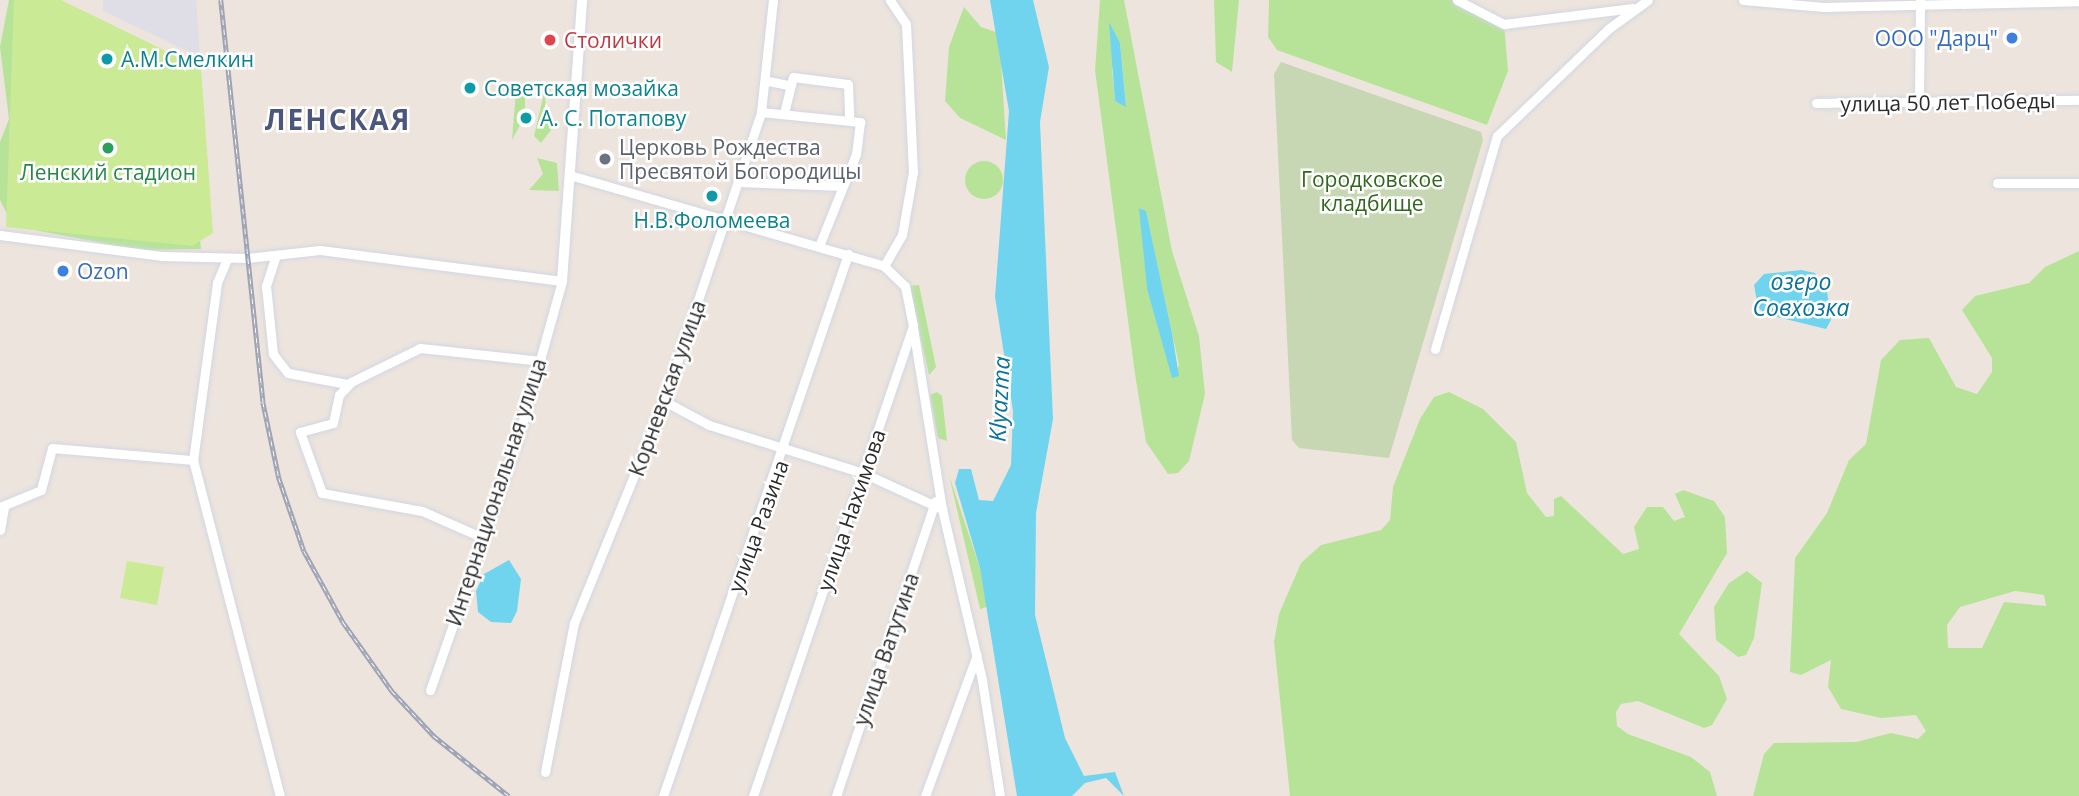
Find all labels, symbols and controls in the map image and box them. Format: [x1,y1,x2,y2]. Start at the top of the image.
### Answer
place label: ООО "Дарц" [1875,25,1998,51]
place label: Столички [564,27,662,53]
marker: ООО "Дарц" [2004,30,2020,46]
marker: Столички [542,32,558,48]
place label: А.М.Смелкин [121,46,254,72]
marker: А.М.Смелкин [99,51,115,67]
place label: Советская мозайка [484,75,679,101]
marker: Советская мозайка [462,80,478,96]
street label: улица 50 лет Победы [1840,88,2056,116]
district label: ЛЕНСКАЯ [266,102,410,136]
place label: А. С. Потапову [540,105,686,131]
marker: А. С. Потапову [518,110,534,126]
place label: Церковь Рождества Пресвятой Богородицы [619,134,861,184]
marker: Ленский стадион [100,140,116,156]
marker: Церковь Рождества Пресвятой Богородицы [597,151,613,167]
place label: Ленский стадион [20,159,196,185]
park label: Городковское кладбище [1301,166,1443,216]
marker: Н.В.Фоломеева [704,188,720,204]
place label: Н.В.Фоломеева [634,207,790,233]
place label: Ozon [77,258,129,284]
marker: Ozon [55,263,71,279]
water label: озеро Совхозка [1753,267,1849,321]
street label: Корневская улица [623,296,711,480]
street label: Интернациональная улица [441,355,551,629]
water label: Klyazma [983,356,1015,442]
street label: улица Нахимова [812,426,890,594]
street label: улица Разина [722,456,794,596]
street label: улица Ватутина [848,569,924,729]

